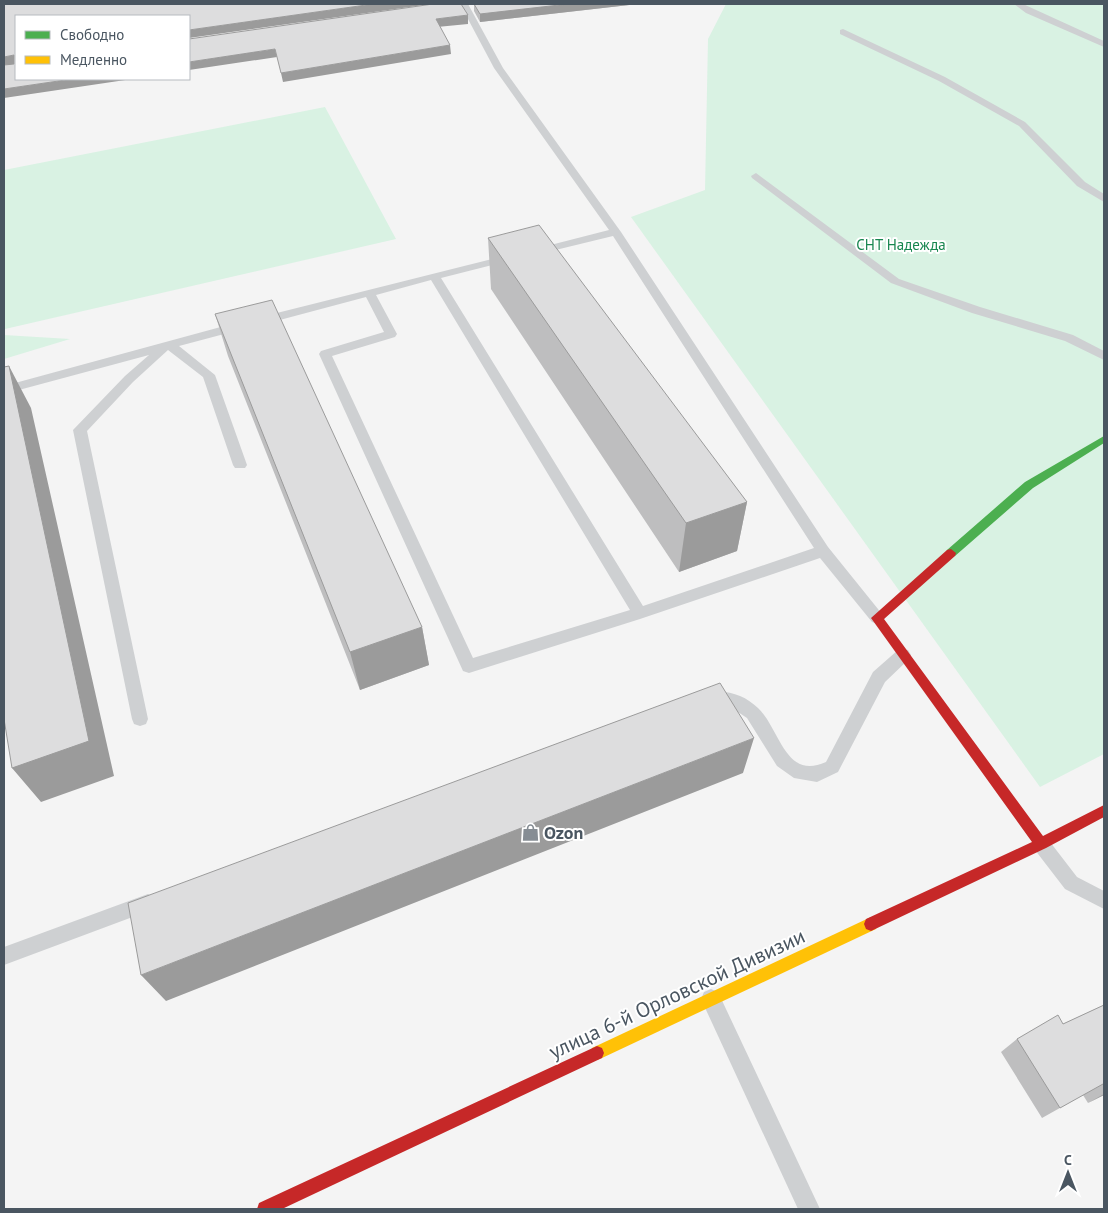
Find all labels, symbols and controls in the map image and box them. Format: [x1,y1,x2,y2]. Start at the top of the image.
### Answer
legend [15,15,190,80]
text: Свободно [60,25,124,44]
text: Медленно [60,50,127,69]
park label: СНТ Надежда [856,235,946,254]
place label: Ozon [544,821,583,844]
shop icon: Ozon [520,823,540,843]
street label: улица 6-й Орловской Дивизии [544,922,809,1065]
north arrow [1043,1148,1093,1198]
text: С [1064,1151,1072,1169]

